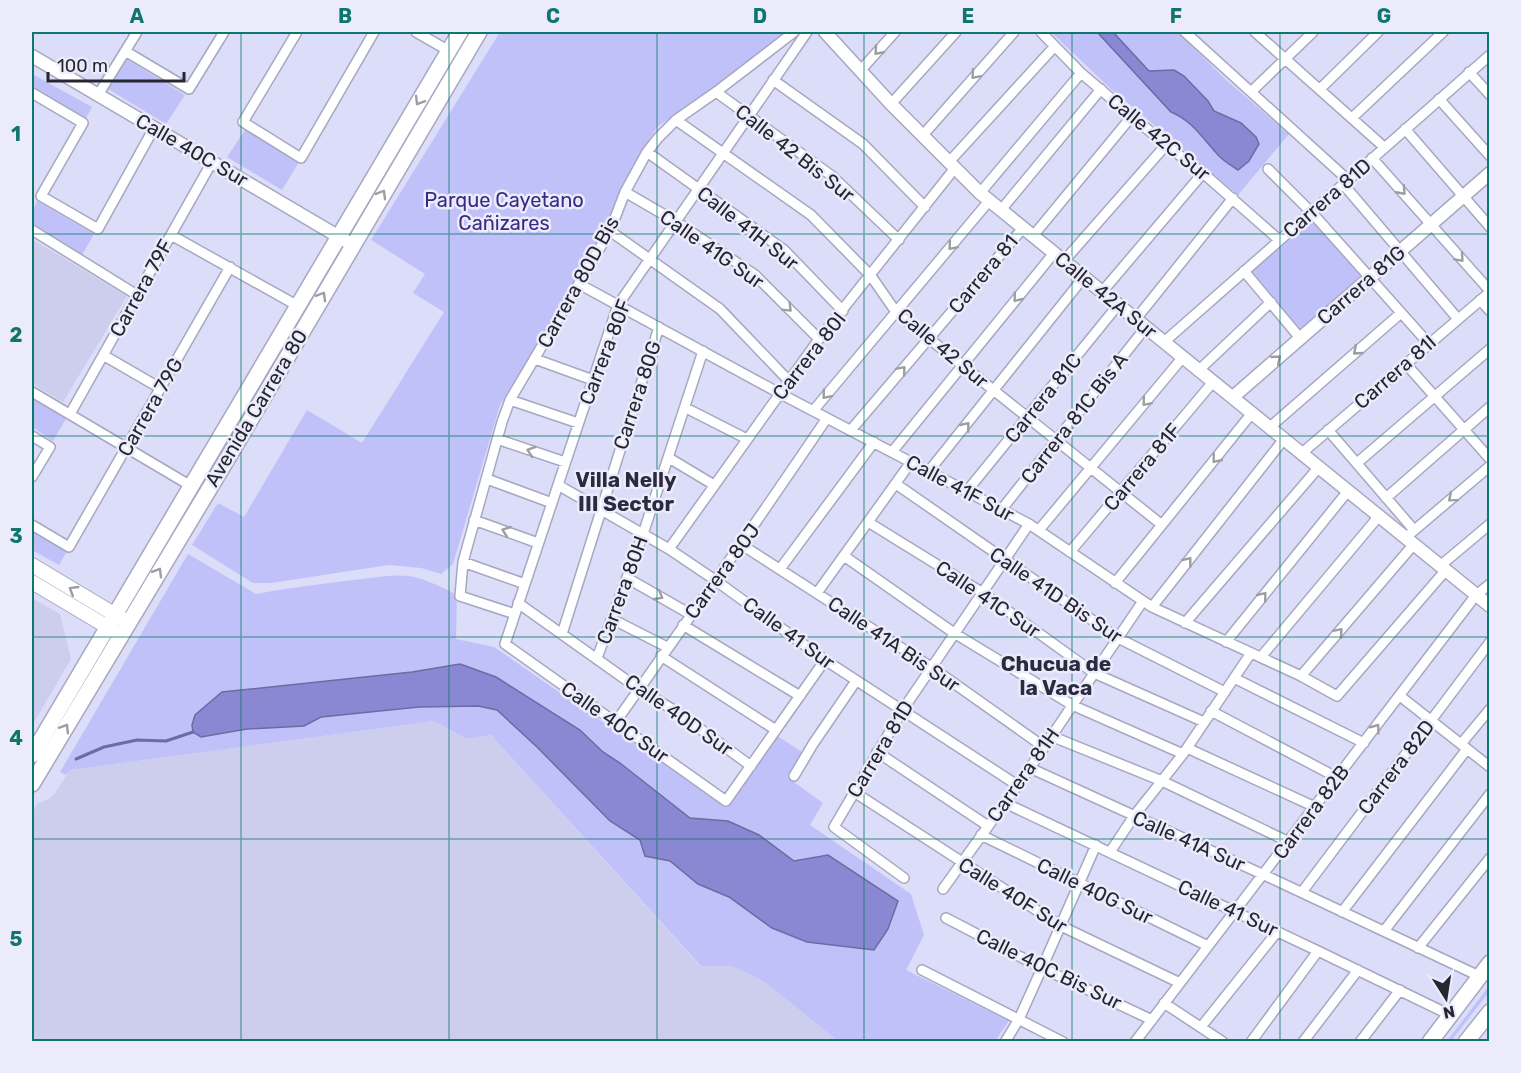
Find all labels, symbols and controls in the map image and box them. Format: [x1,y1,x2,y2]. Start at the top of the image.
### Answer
text: A [130,4,145,28]
text: B [338,4,352,28]
text: C [546,4,560,28]
text: D [753,4,767,28]
text: E [962,4,974,28]
text: F [1170,4,1182,28]
text: G [1377,4,1391,28]
scale bar [48,45,184,83]
one-way arrow [874,45,885,55]
text: 100 m [57,55,108,77]
one-way arrow [971,68,982,79]
street label: Calle 42C Sur [1103,88,1215,186]
one-way arrow [415,95,427,105]
street label: Calle 42 Bis Sur [731,99,860,207]
street label: Calle 40C Sur [132,108,253,192]
text: 1 [11,122,21,146]
street label: Carrera 81D [1278,153,1376,243]
street label: Calle 41H Sur [693,181,804,275]
one-way arrow [1394,184,1405,195]
park label: Parque Cayetano Cañizares [424,188,584,235]
one-way arrow [375,190,387,200]
street label: Calle 41G Sur [655,204,769,294]
street label: Carrera 80D Bis [532,212,624,352]
street label: Carrera 81 [943,230,1023,318]
street label: Carrera 79F [104,235,178,341]
one-way arrow [948,239,959,250]
street label: Carrera 81G [1312,240,1410,330]
street label: Calle 42A Sur [1050,247,1162,344]
one-way arrow [1453,251,1464,262]
one-way arrow [315,292,327,302]
one-way arrow [1013,292,1024,303]
street label: Carrera 80F [574,296,636,408]
one-way arrow [781,301,792,311]
street label: Calle 42 Sur [893,303,994,393]
street label: Carrera 80I [767,307,851,405]
text: 2 [10,323,23,347]
street label: Avenida Carrera 80 [200,325,312,491]
street label: Carrera 81I [1349,330,1441,414]
street label: Carrera 80G [608,338,666,452]
one-way arrow [1353,344,1364,355]
street label: Carrera 81C [1000,348,1086,448]
street label: Carrera 81C Bis A [1015,348,1133,488]
street label: Carrera 79G [112,354,188,460]
one-way arrow [1270,355,1281,366]
one-way arrow [895,366,906,377]
one-way arrow [823,388,834,399]
one-way arrow [1142,395,1153,406]
street label: Carrera 81F [1098,418,1186,516]
one-way arrow [958,422,969,433]
one-way arrow [526,445,537,458]
street label: Calle 41F Sur [902,449,1019,527]
one-way arrow [1212,452,1223,463]
district label: Villa Nelly III Sector [575,467,677,516]
one-way arrow [1448,491,1459,502]
street label: Carrera 80J [679,519,765,623]
text: 3 [9,524,23,548]
one-way arrow [501,526,512,539]
street label: Carrera 80H [591,532,653,648]
street label: Calle 41D Bis Sur [985,542,1127,648]
street label: Calle 41C Sur [931,555,1045,643]
one-way arrow [1180,557,1191,568]
one-way arrow [151,568,163,578]
one-way arrow [69,586,79,597]
one-way arrow [653,589,663,600]
street label: Calle 41A Bis Sur [823,591,965,697]
street label: Calle 41 Sur [738,592,840,675]
one-way arrow [1255,592,1266,603]
one-way arrow [1332,628,1343,639]
district label: Chucua de la Vaca [1001,651,1111,700]
street label: Calle 40D Sur [620,669,738,761]
street label: Calle 40C Sur [557,676,674,768]
street label: Carrera 81D [842,696,918,802]
street label: Carrera 82D [1353,715,1439,819]
street label: Carrera 81H [982,723,1064,827]
one-way arrow [1368,723,1379,734]
one-way arrow [57,724,69,734]
text: 4 [9,726,23,750]
street label: Carrera 82B [1268,760,1354,864]
street label: Calle 41A Sur [1129,806,1249,877]
street label: Calle 40F Sur [954,852,1072,938]
street label: Calle 40G Sur [1033,853,1157,930]
street label: Calle 41 Sur [1174,874,1282,942]
street label: Calle 40C Bis Sur [972,923,1126,1015]
text: 5 [10,927,23,951]
north arrow [1416,968,1476,1028]
text: N [1441,1002,1457,1023]

